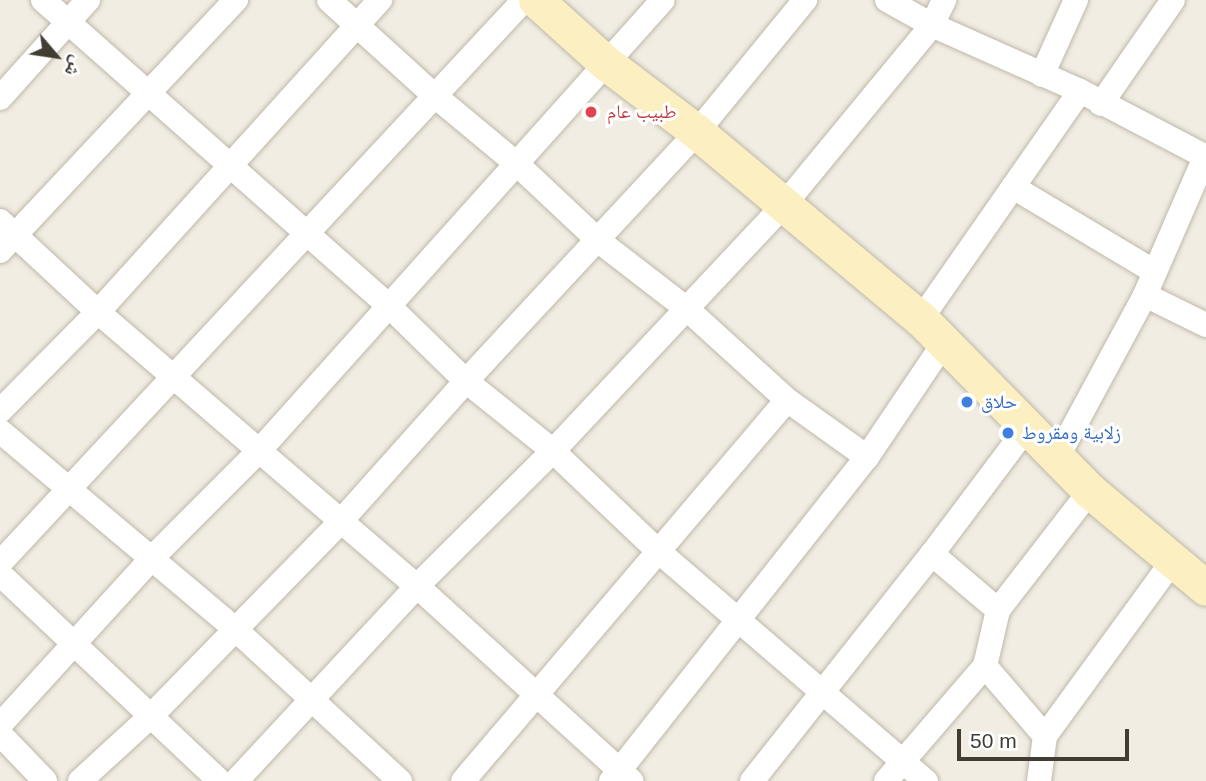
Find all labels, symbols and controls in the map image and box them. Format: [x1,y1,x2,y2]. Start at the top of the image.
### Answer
north arrow [21,21,91,91]
text: ش [61,53,89,80]
place label: طبيب عام [607,101,676,123]
marker: طبيب عام [581,102,601,122]
place label: حلاق [981,391,1017,413]
marker: حلاق [959,394,975,410]
place label: زلابية ومقروط [1022,422,1121,444]
marker: زلابية ومقروط [1000,425,1016,441]
scale bar [961,714,1132,758]
text: 50 m [970,729,1017,752]

